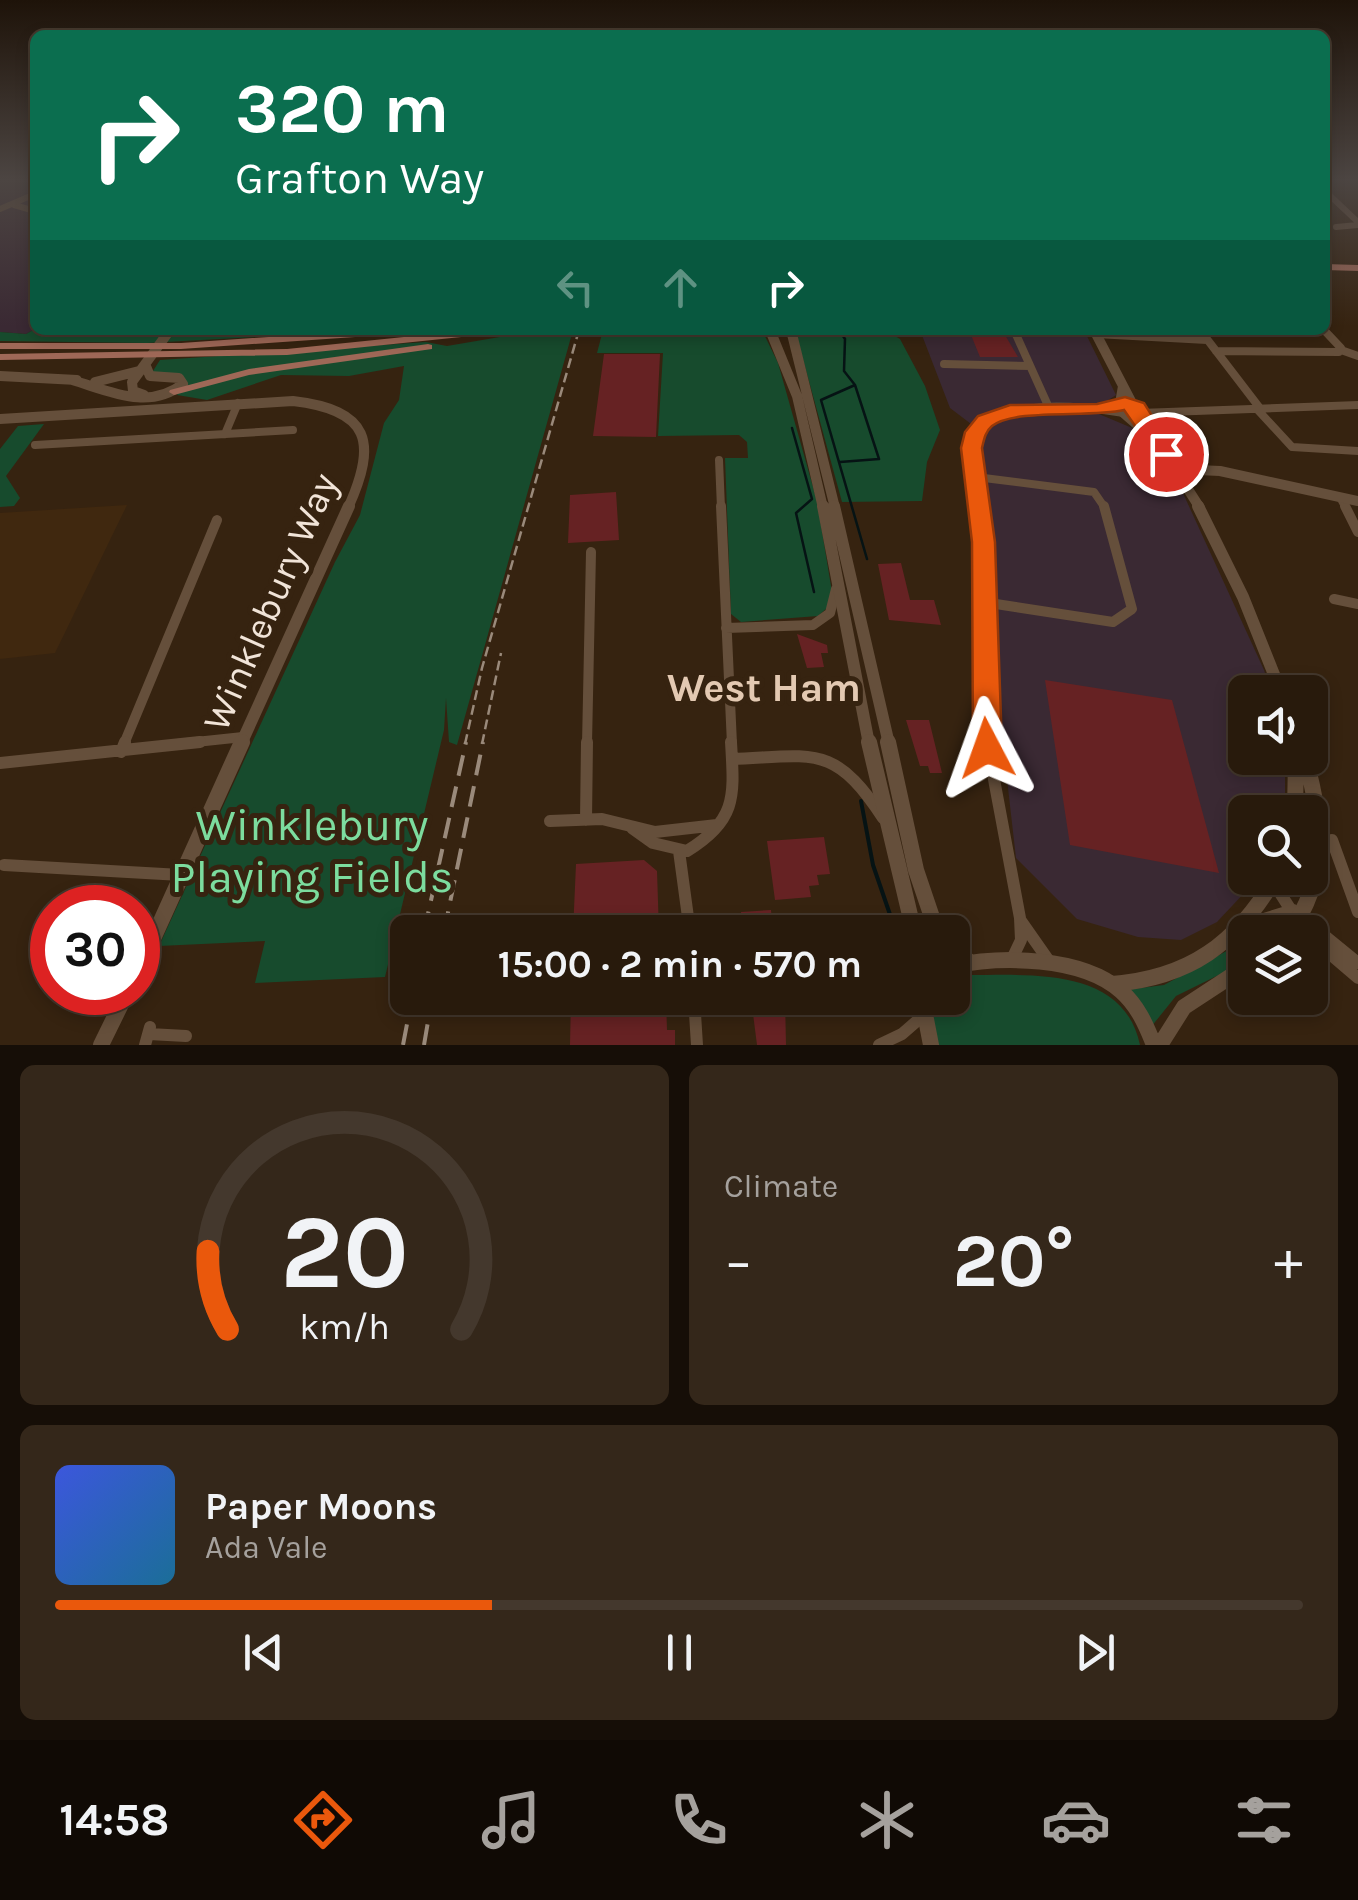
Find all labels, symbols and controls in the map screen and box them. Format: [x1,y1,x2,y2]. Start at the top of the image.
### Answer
text: 320 m [235,68,449,150]
icon: right [70,70,200,200]
text: Grafton Way [235,152,484,204]
icon: left [548,260,603,315]
icon: ahead [653,260,708,315]
icon: right [758,260,813,315]
pin [1124,412,1209,497]
icon: arrive [1139,427,1194,482]
street label: Winklebury Way [194,466,347,738]
district label: West Ham [667,664,861,711]
map controls [1228,675,1328,1015]
button: sound [1228,675,1328,775]
position arrow [935,696,1039,800]
button: search [1228,795,1328,895]
park label: Winklebury Playing Fields [171,799,453,904]
speed limit sign: 30 [30,885,160,1015]
button: layers [1228,915,1328,1015]
text: 15:00 · 2 min · 570 m [498,942,862,987]
text: Climate [724,1168,838,1205]
text: 20 [280,1192,409,1313]
text: 20° [953,1217,1074,1305]
text: − [724,1229,753,1293]
text: + [1274,1229,1303,1293]
text: km/h [299,1306,390,1348]
text: Paper Moons [205,1484,437,1529]
text: Ada Vale [205,1529,328,1566]
icon: previous [236,1625,291,1680]
icon: pause [652,1625,707,1680]
icon: next [1068,1625,1123,1680]
icon: directions [288,1785,358,1855]
icon: music [476,1785,546,1855]
icon: phone [664,1785,734,1855]
icon: climate [852,1785,922,1855]
icon: car [1041,1785,1111,1855]
icon: filters [1229,1785,1299,1855]
text: 14:58 [59,1794,169,1846]

